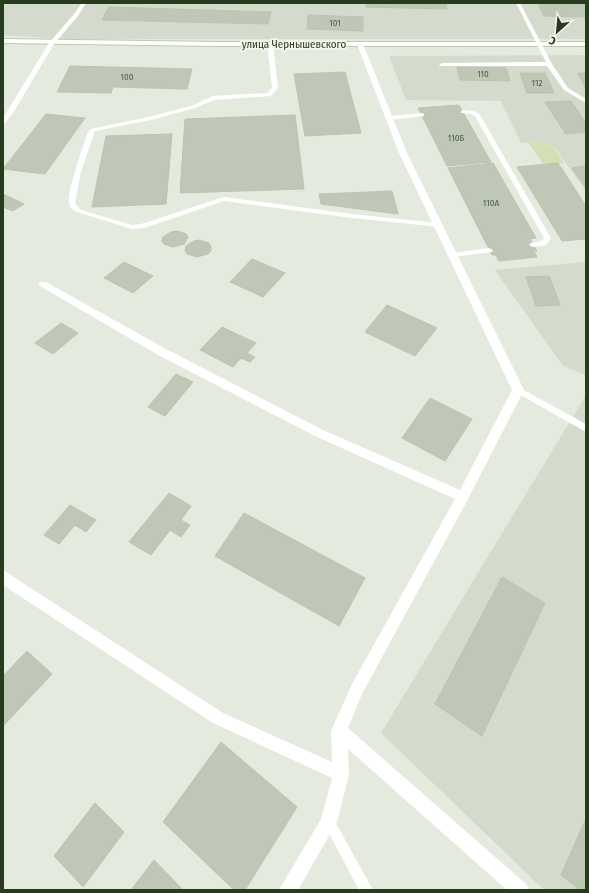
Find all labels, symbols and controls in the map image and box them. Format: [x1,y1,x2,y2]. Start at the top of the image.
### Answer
north arrow [537,12,577,52]
house number: 101 [329,18,341,28]
text: С [547,33,558,48]
street label: улица Чернышевского [242,38,347,51]
house number: 110 [477,69,489,79]
house number: 100 [121,72,134,82]
house number: 112 [532,78,542,88]
house number: 110Б [448,133,464,143]
house number: 110А [483,198,499,208]

